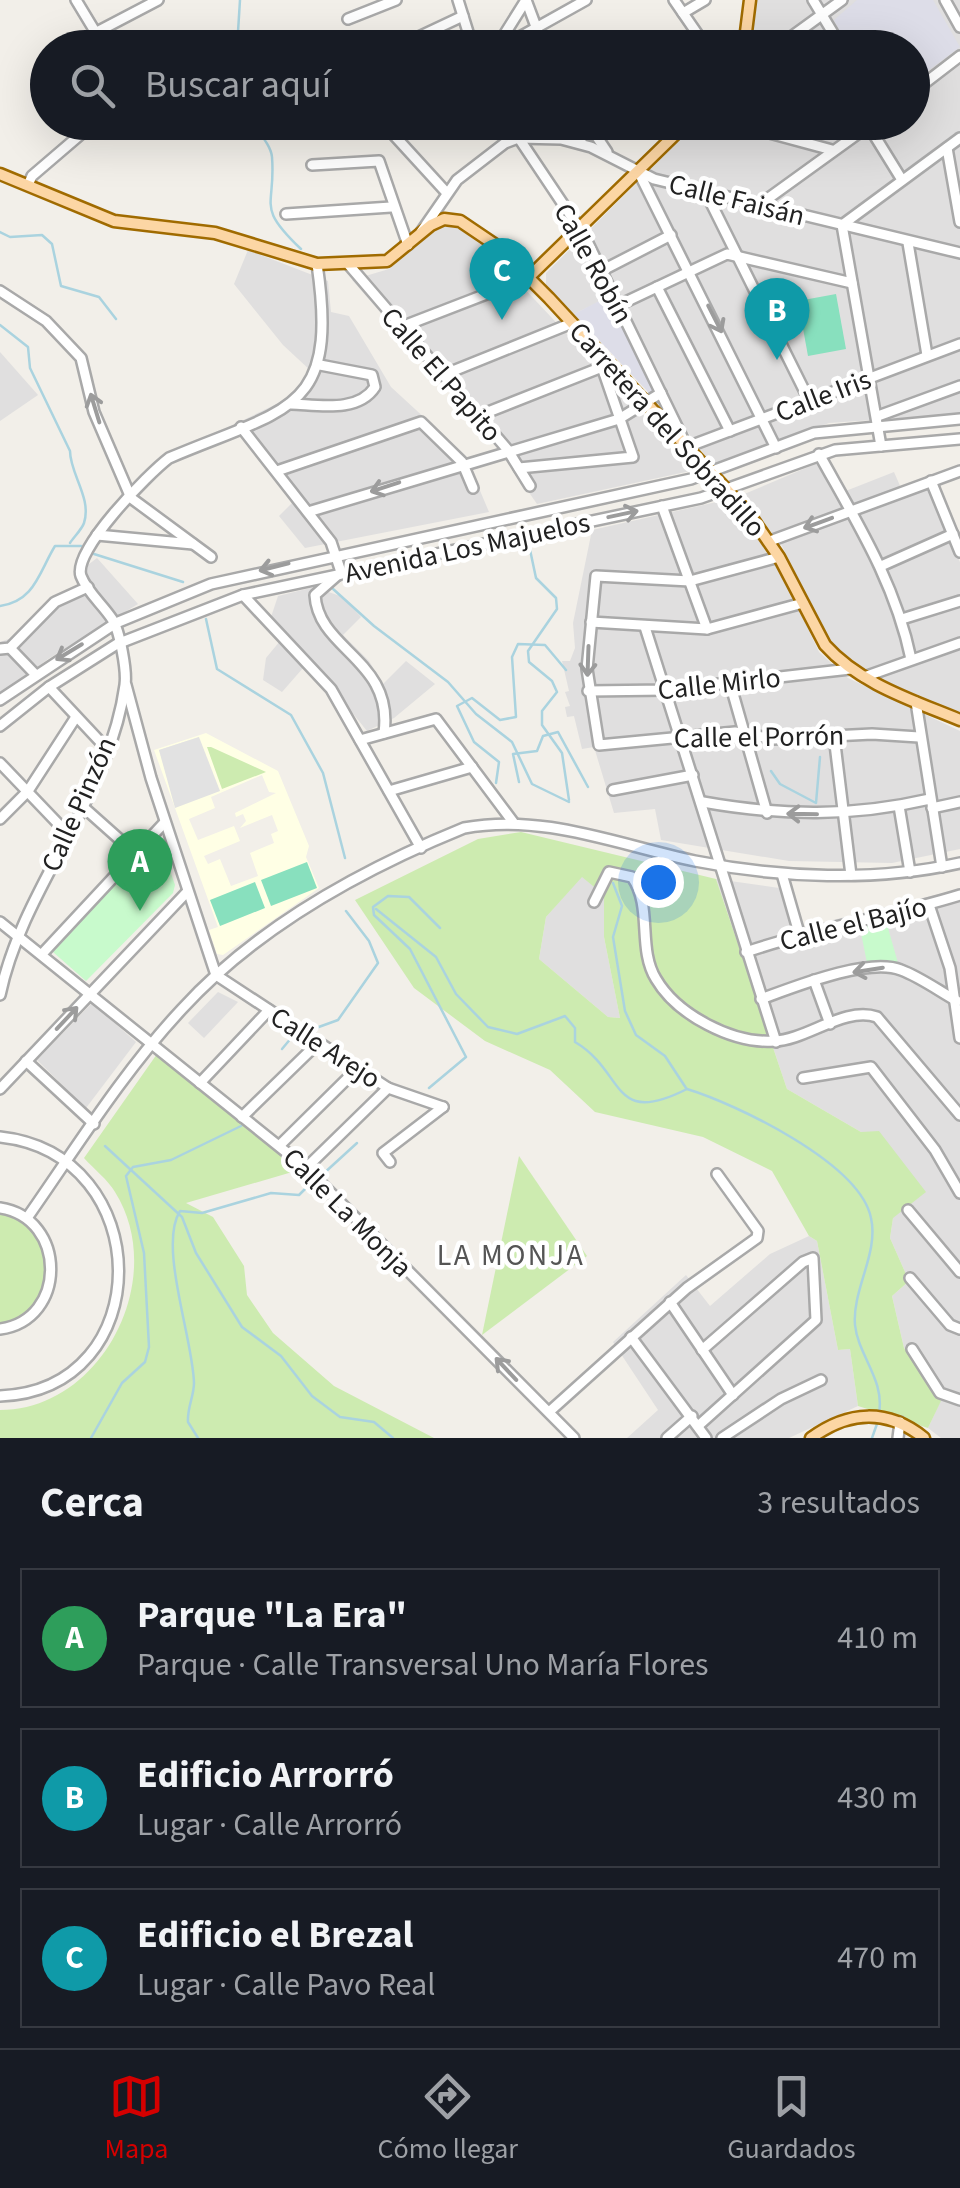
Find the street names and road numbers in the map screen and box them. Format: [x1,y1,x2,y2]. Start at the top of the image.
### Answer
street label: Calle Faisán [665,164,809,236]
street label: Calle Robín [544,196,643,331]
street label: Calle El Papito [371,299,511,451]
street label: Carretera del Sobradillo [560,313,775,546]
street label: Calle Iris [770,359,877,432]
street label: Avenida Los Majuelos [341,502,593,593]
street label: Calle Mirlo [656,658,782,710]
street label: Calle el Porrón [673,716,845,758]
street label: Calle Pinzón [31,730,126,878]
street label: Calle el Bajío [776,886,931,962]
street label: Calle Arejo [262,997,389,1099]
street label: Calle La Monja [273,1139,421,1287]

